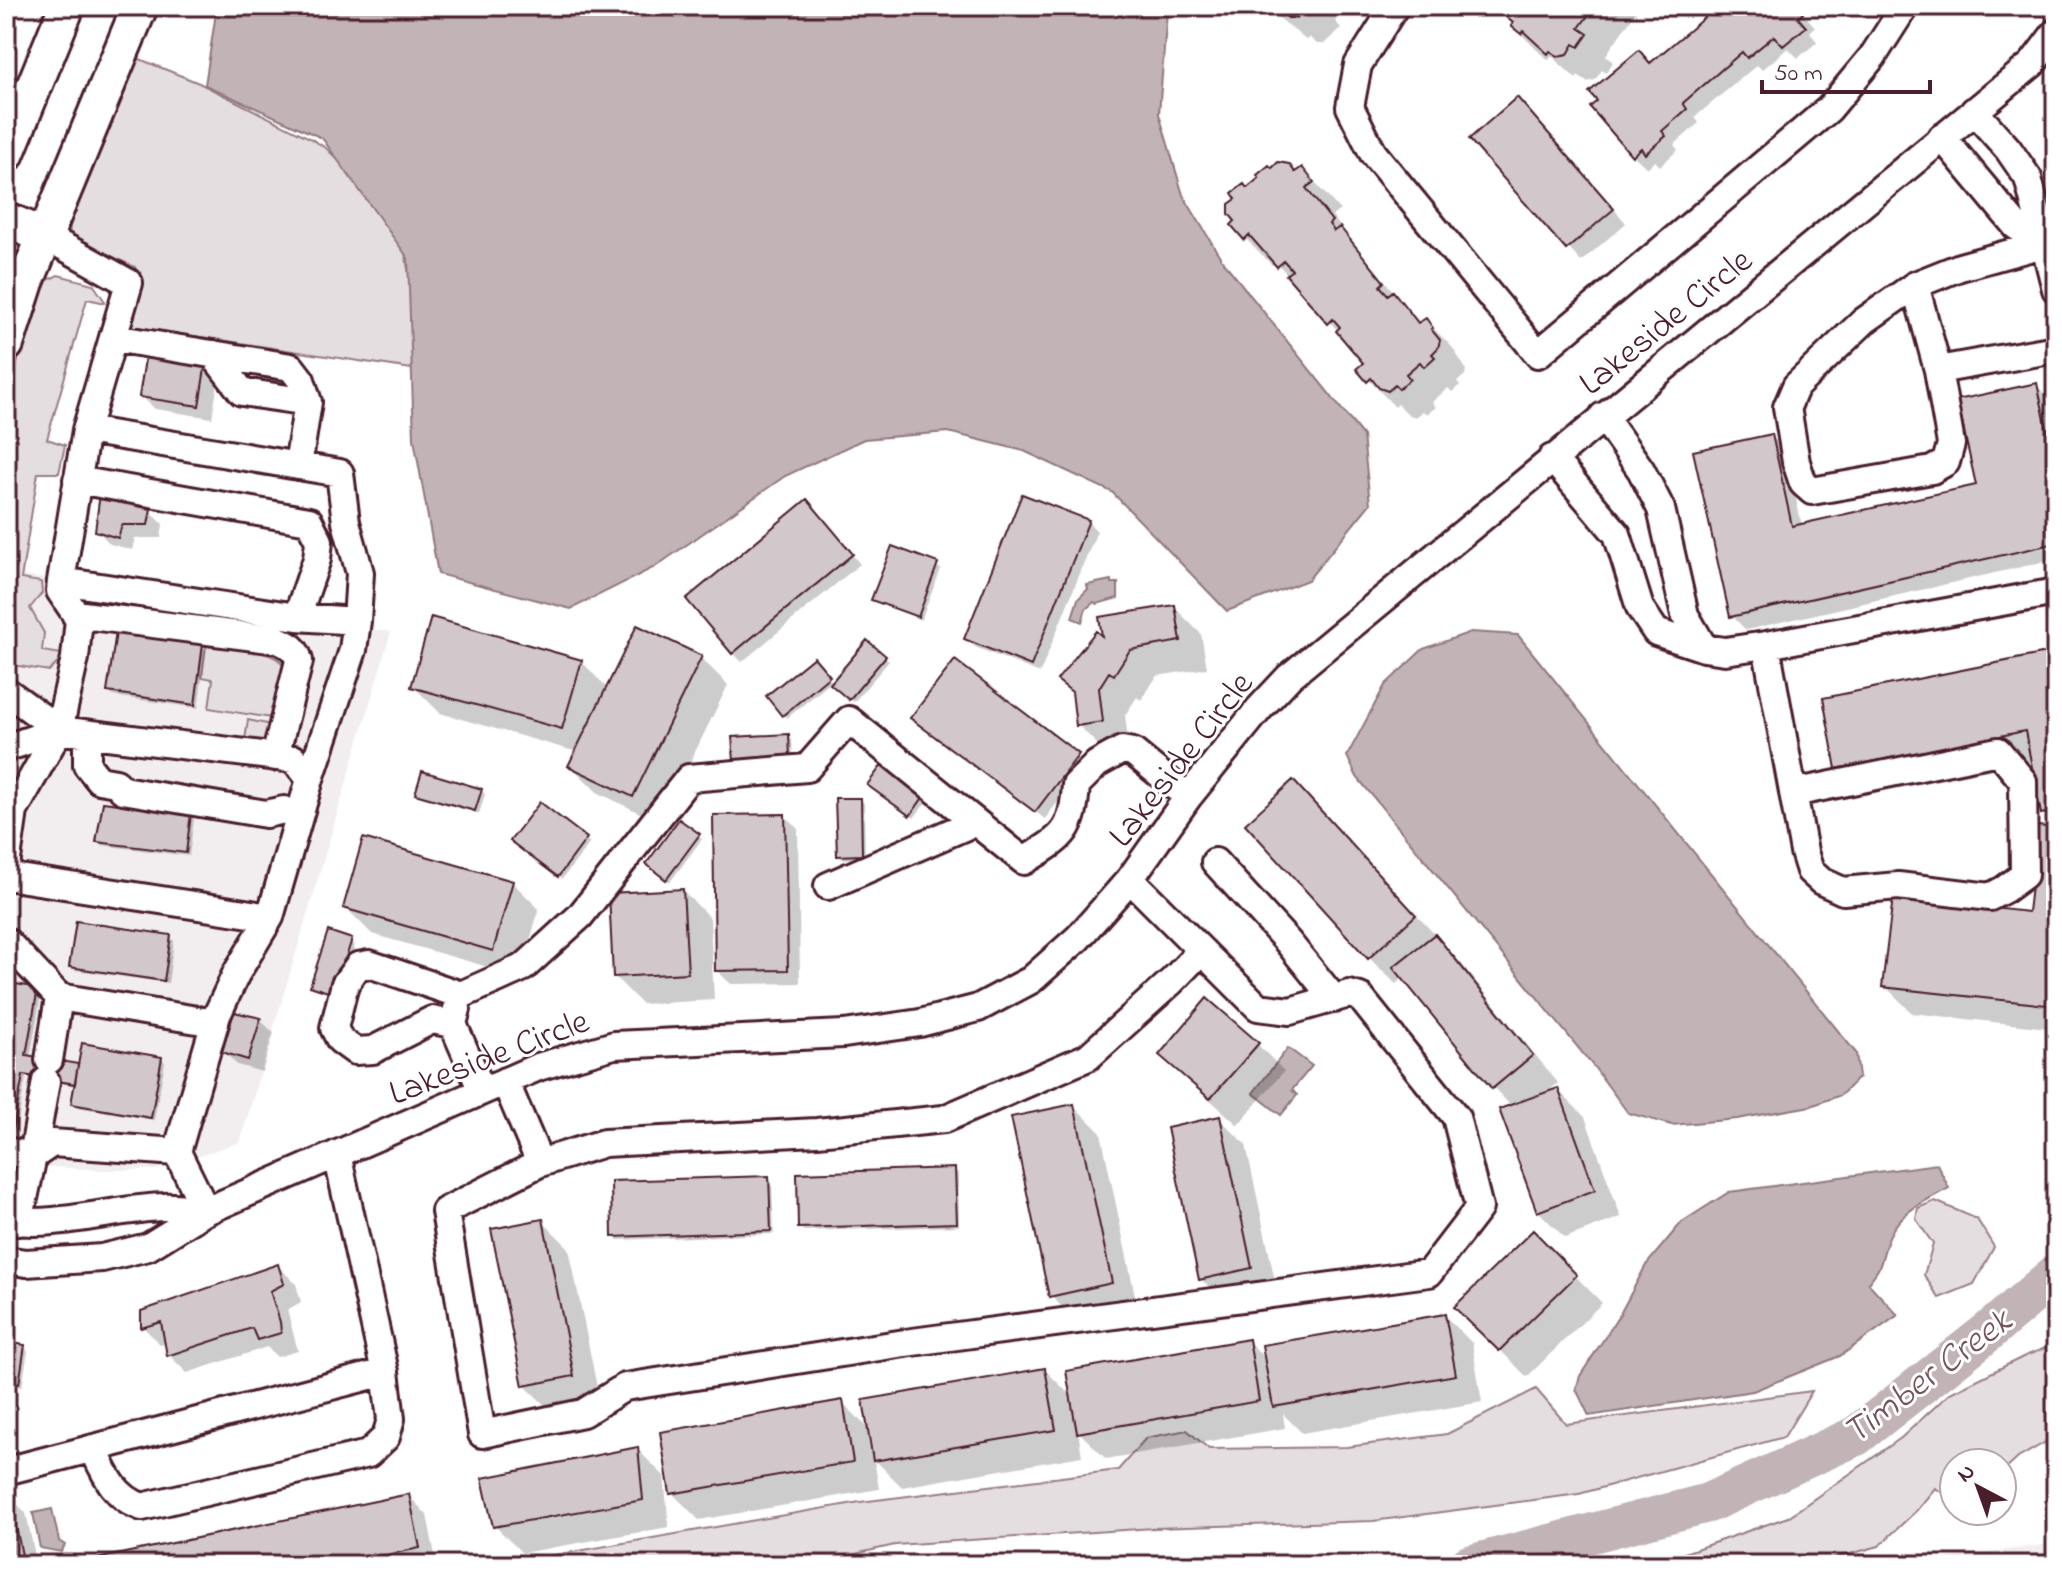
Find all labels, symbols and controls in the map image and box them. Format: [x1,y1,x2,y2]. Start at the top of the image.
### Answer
scale bar [1762,44,1930,94]
text: 50 m [1774,57,1823,92]
street label: Lakeside Circle [1568,236,1766,410]
street label: Lakeside Circle [1097,661,1269,860]
street label: Lakeside Circle [382,996,598,1122]
water label: Timber Creek [1832,1295,2026,1461]
north arrow [1938,1447,2018,1527]
text: N [1951,1457,1983,1491]

